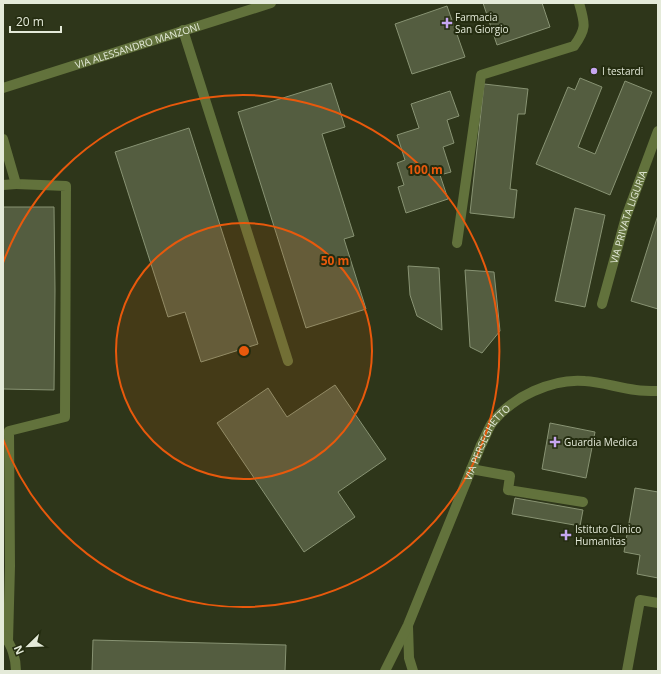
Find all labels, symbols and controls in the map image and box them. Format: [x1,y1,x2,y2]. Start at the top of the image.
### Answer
scale bar [10,8,61,34]
place label: Farmacia San Giorgio [455,10,509,36]
text: 20 m [16,13,44,30]
marker: Farmacia San Giorgio [442,18,452,28]
street label: VIA ALESSANDRO MANZONI [73,19,202,72]
place label: I testardi [602,64,643,78]
marker: I testardi [589,66,599,76]
text: 100 m [407,161,443,178]
street label: VIA PRIVATA LIGURIA [607,168,650,265]
text: 50 m [321,252,349,269]
centre of rings [237,344,251,358]
street label: VIA PERSEGHETTO [460,401,513,482]
place label: Guardia Medica [564,435,637,449]
marker: Guardia Medica [549,436,561,448]
place label: Istituto Clinico Humanitas [575,522,641,548]
marker: Istituto Clinico Humanitas [560,529,572,541]
north arrow [8,626,48,666]
text: N [10,643,27,657]

